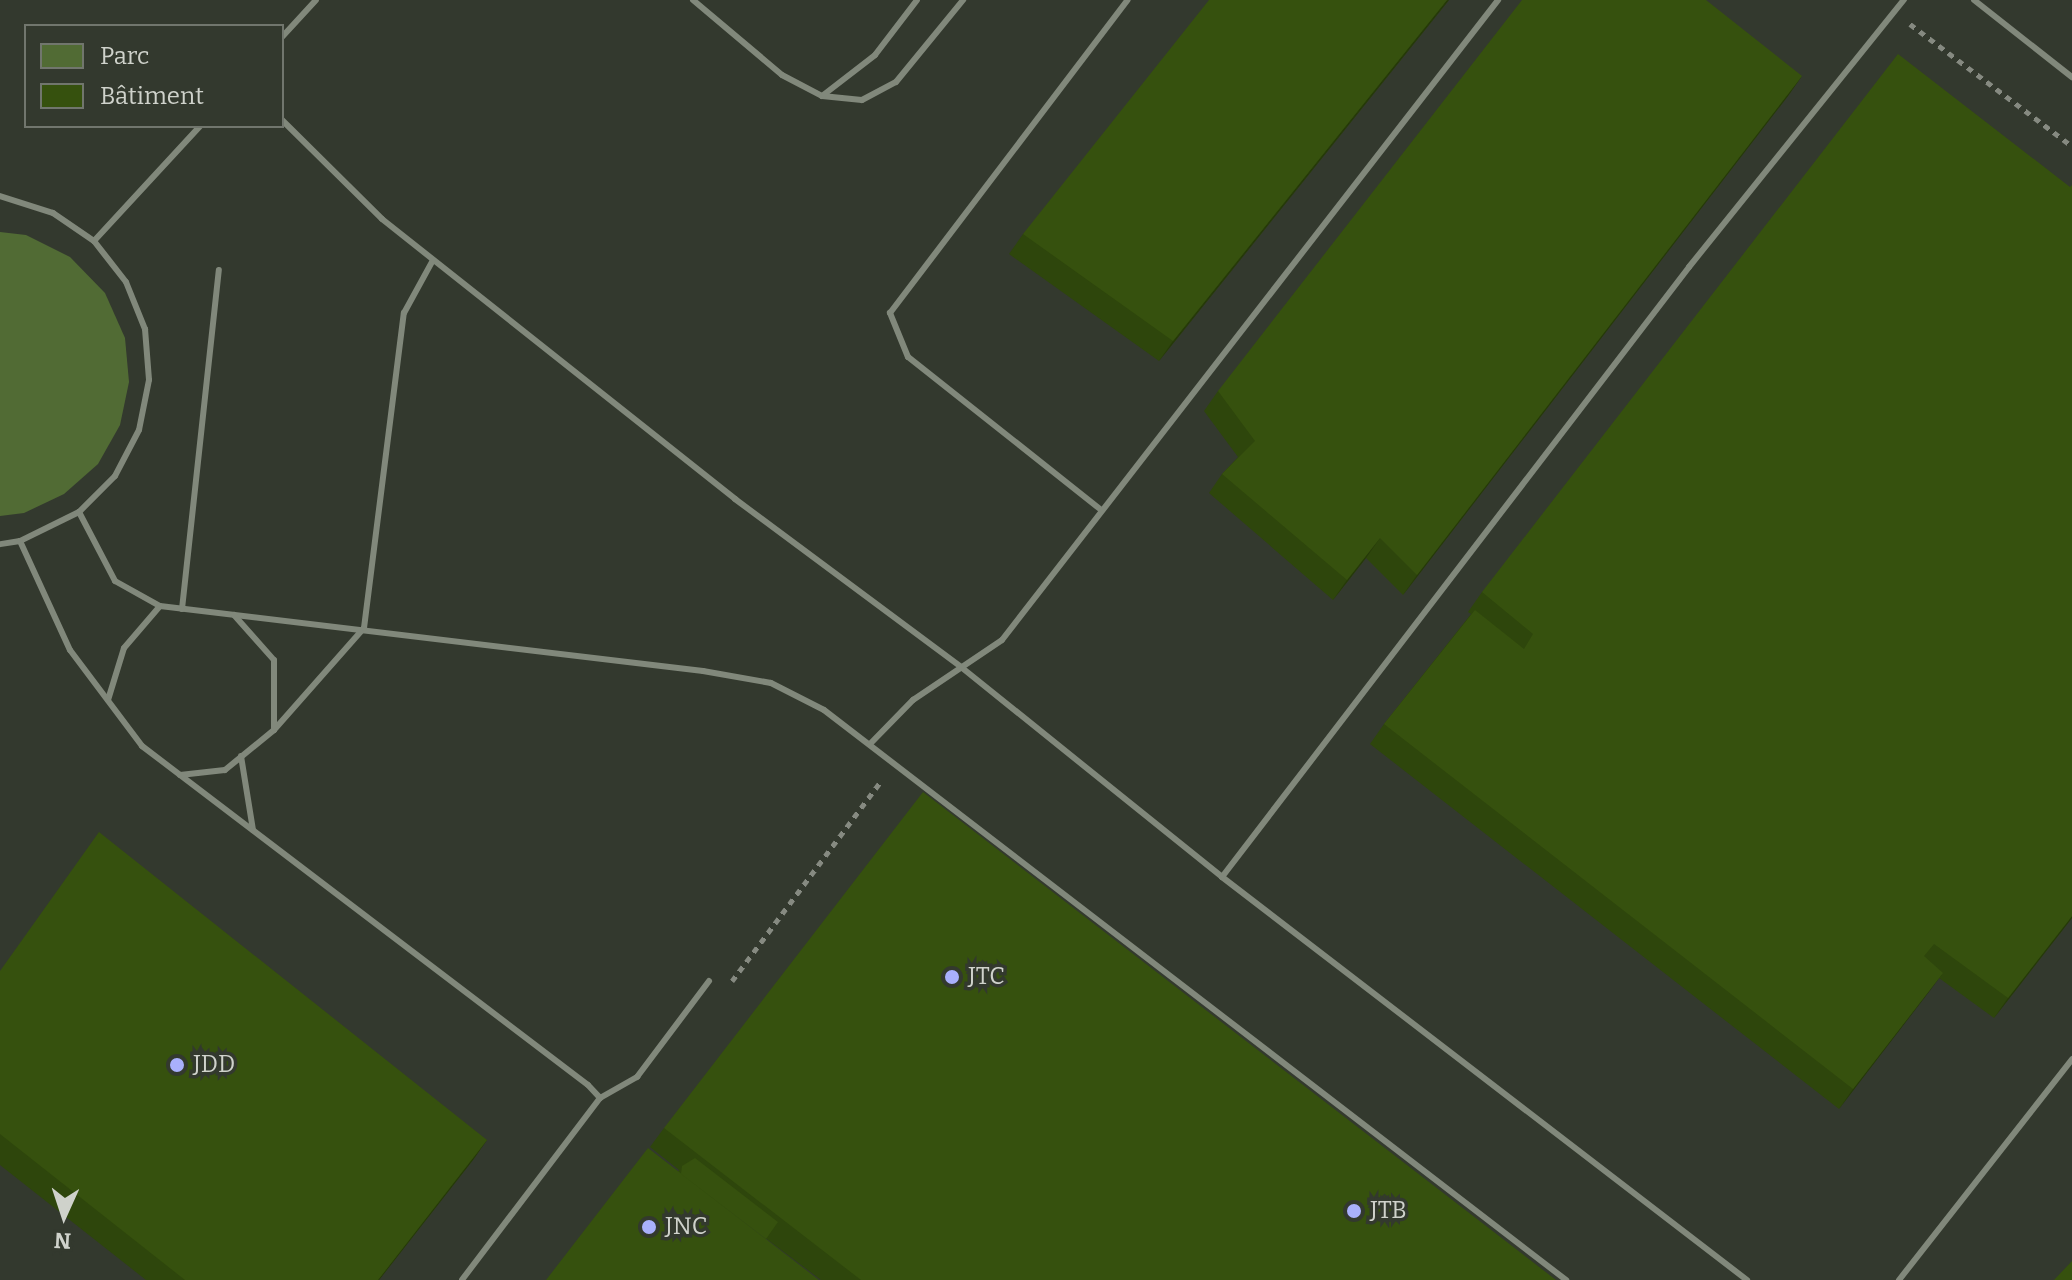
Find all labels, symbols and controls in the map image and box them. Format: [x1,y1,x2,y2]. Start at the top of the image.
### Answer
legend [24,24,284,128]
text: Parc [100,42,149,70]
text: Bâtiment [100,82,204,110]
place label: JTC [968,963,1005,991]
marker: JTC [943,968,961,986]
place label: JDD [193,1051,235,1079]
marker: JDD [168,1056,186,1074]
north arrow [24,1176,104,1256]
place label: JTB [1370,1197,1407,1225]
marker: JTB [1345,1202,1363,1220]
place label: JNC [665,1213,707,1241]
marker: JNC [640,1218,658,1236]
text: N [54,1227,72,1254]

